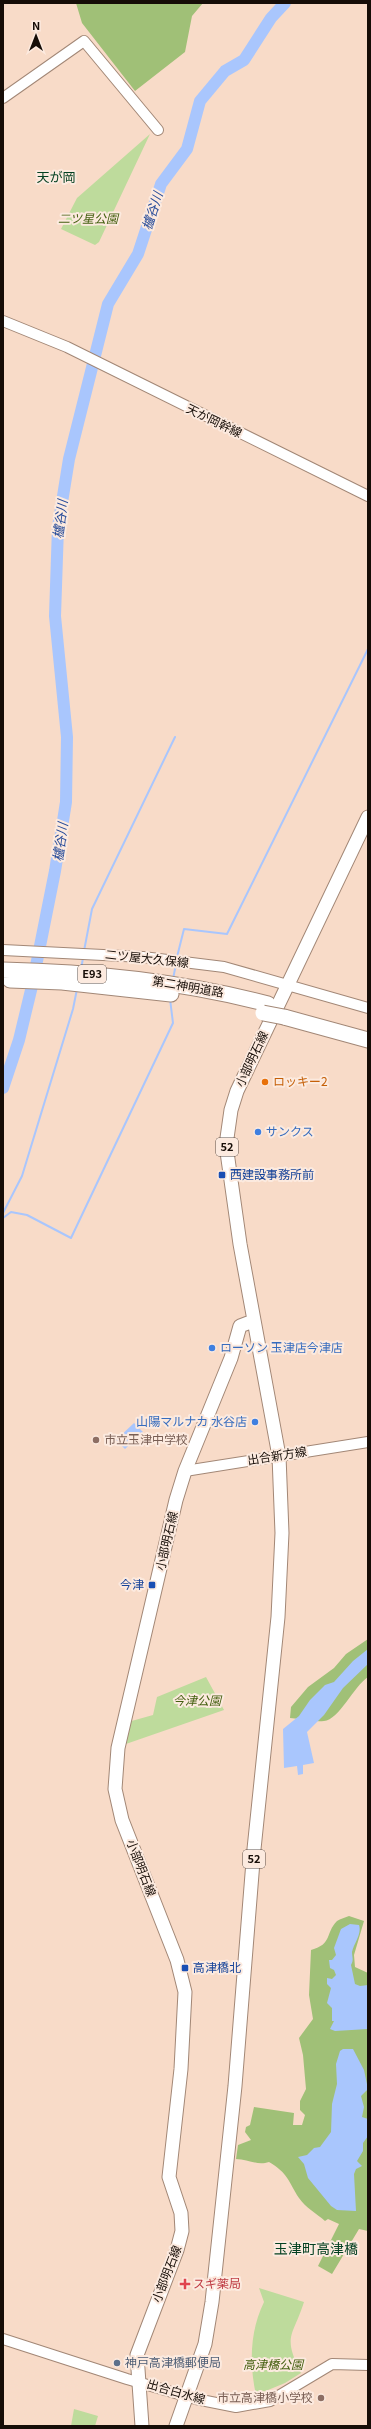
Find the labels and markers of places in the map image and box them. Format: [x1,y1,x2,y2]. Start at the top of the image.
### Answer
place label: ロッキー2 [273,1072,328,1089]
marker: ロッキー2 [260,1077,270,1087]
place label: サンクス [266,1122,314,1139]
marker: サンクス [253,1127,263,1137]
place label: 西建設事務所前 [230,1165,314,1182]
marker: 西建設事務所前 [217,1170,227,1180]
place label: ローソン 玉津店今津店 [220,1338,343,1355]
marker: ローソン 玉津店今津店 [207,1343,217,1353]
place label: 山陽マルナカ 水谷店 [136,1412,247,1429]
marker: 山陽マルナカ 水谷店 [250,1417,260,1427]
place label: 市立玉津中学校 [104,1430,188,1447]
marker: 市立玉津中学校 [91,1435,101,1445]
place label: 今津 [120,1575,144,1592]
marker: 今津 [147,1580,157,1590]
place label: 高津橋北 [193,1958,241,1975]
marker: 高津橋北 [180,1963,190,1973]
place label: スギ薬局 [193,2274,241,2291]
marker: スギ薬局 [180,2279,190,2289]
place label: 神戸高津橋郵便局 [125,2353,221,2370]
marker: 神戸高津橋郵便局 [112,2358,122,2368]
place label: 市立高津橋小学校 [217,2388,313,2405]
marker: 市立高津橋小学校 [316,2393,326,2403]

